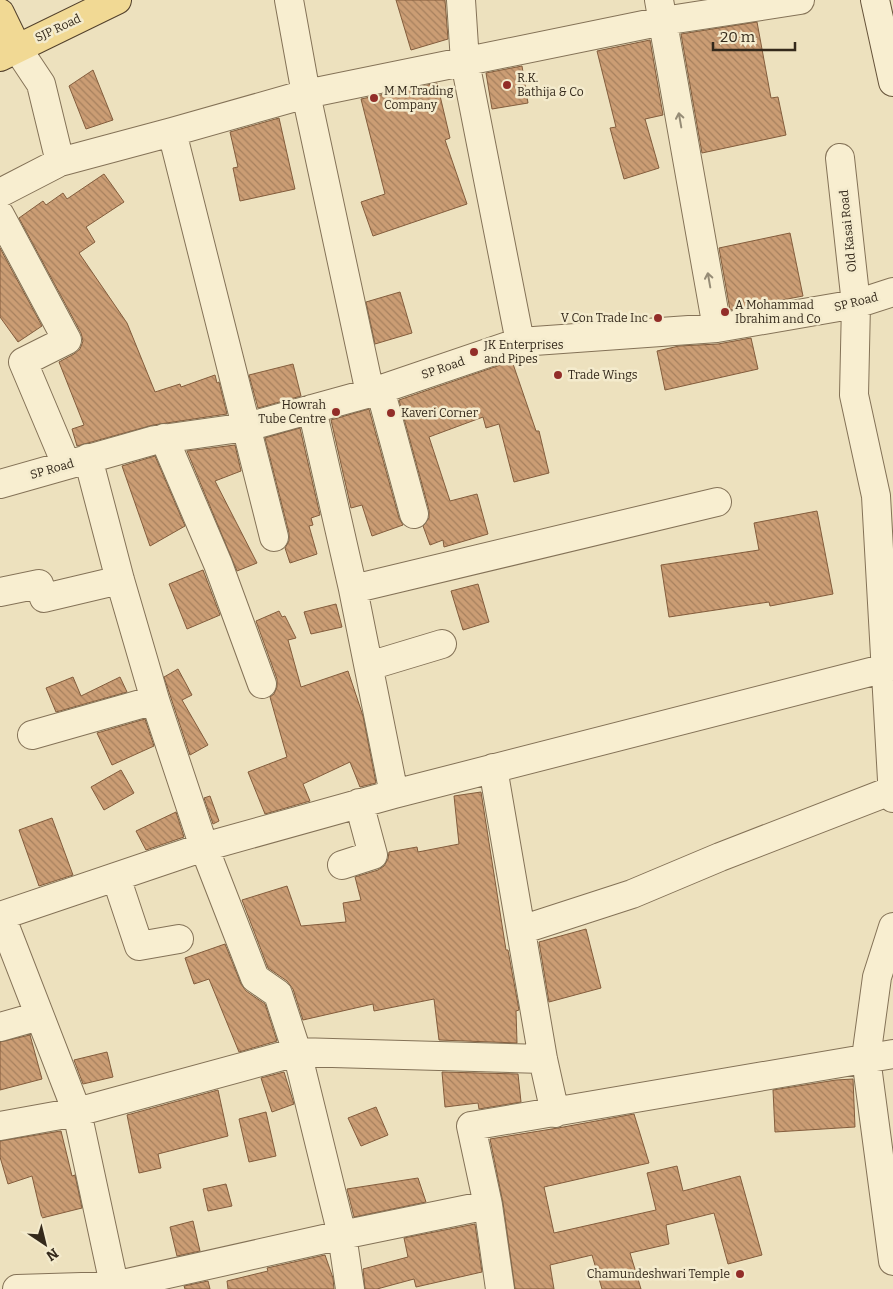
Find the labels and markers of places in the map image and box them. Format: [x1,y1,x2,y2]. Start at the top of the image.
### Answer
place label: R.K. Bathija & Co [517,71,584,99]
marker: R.K. Bathija & Co [501,79,513,91]
place label: M M Trading Company [384,84,454,112]
marker: M M Trading Company [368,92,380,104]
place label: A Mohammad Ibrahim and Co [735,298,821,326]
marker: A Mohammad Ibrahim and Co [719,306,731,318]
place label: V Con Trade Inc [561,311,648,325]
marker: V Con Trade Inc [652,312,664,324]
place label: JK Enterprises and Pipes [483,338,564,366]
marker: JK Enterprises and Pipes [468,346,480,358]
place label: Trade Wings [568,368,638,382]
marker: Trade Wings [552,369,564,381]
place label: Howrah Tube Centre [258,398,327,426]
marker: Howrah Tube Centre [330,406,342,418]
place label: Kaveri Corner [401,406,479,420]
marker: Kaveri Corner [385,407,397,419]
place label: Chamundeshwari Temple [587,1267,730,1281]
marker: Chamundeshwari Temple [734,1268,746,1280]

